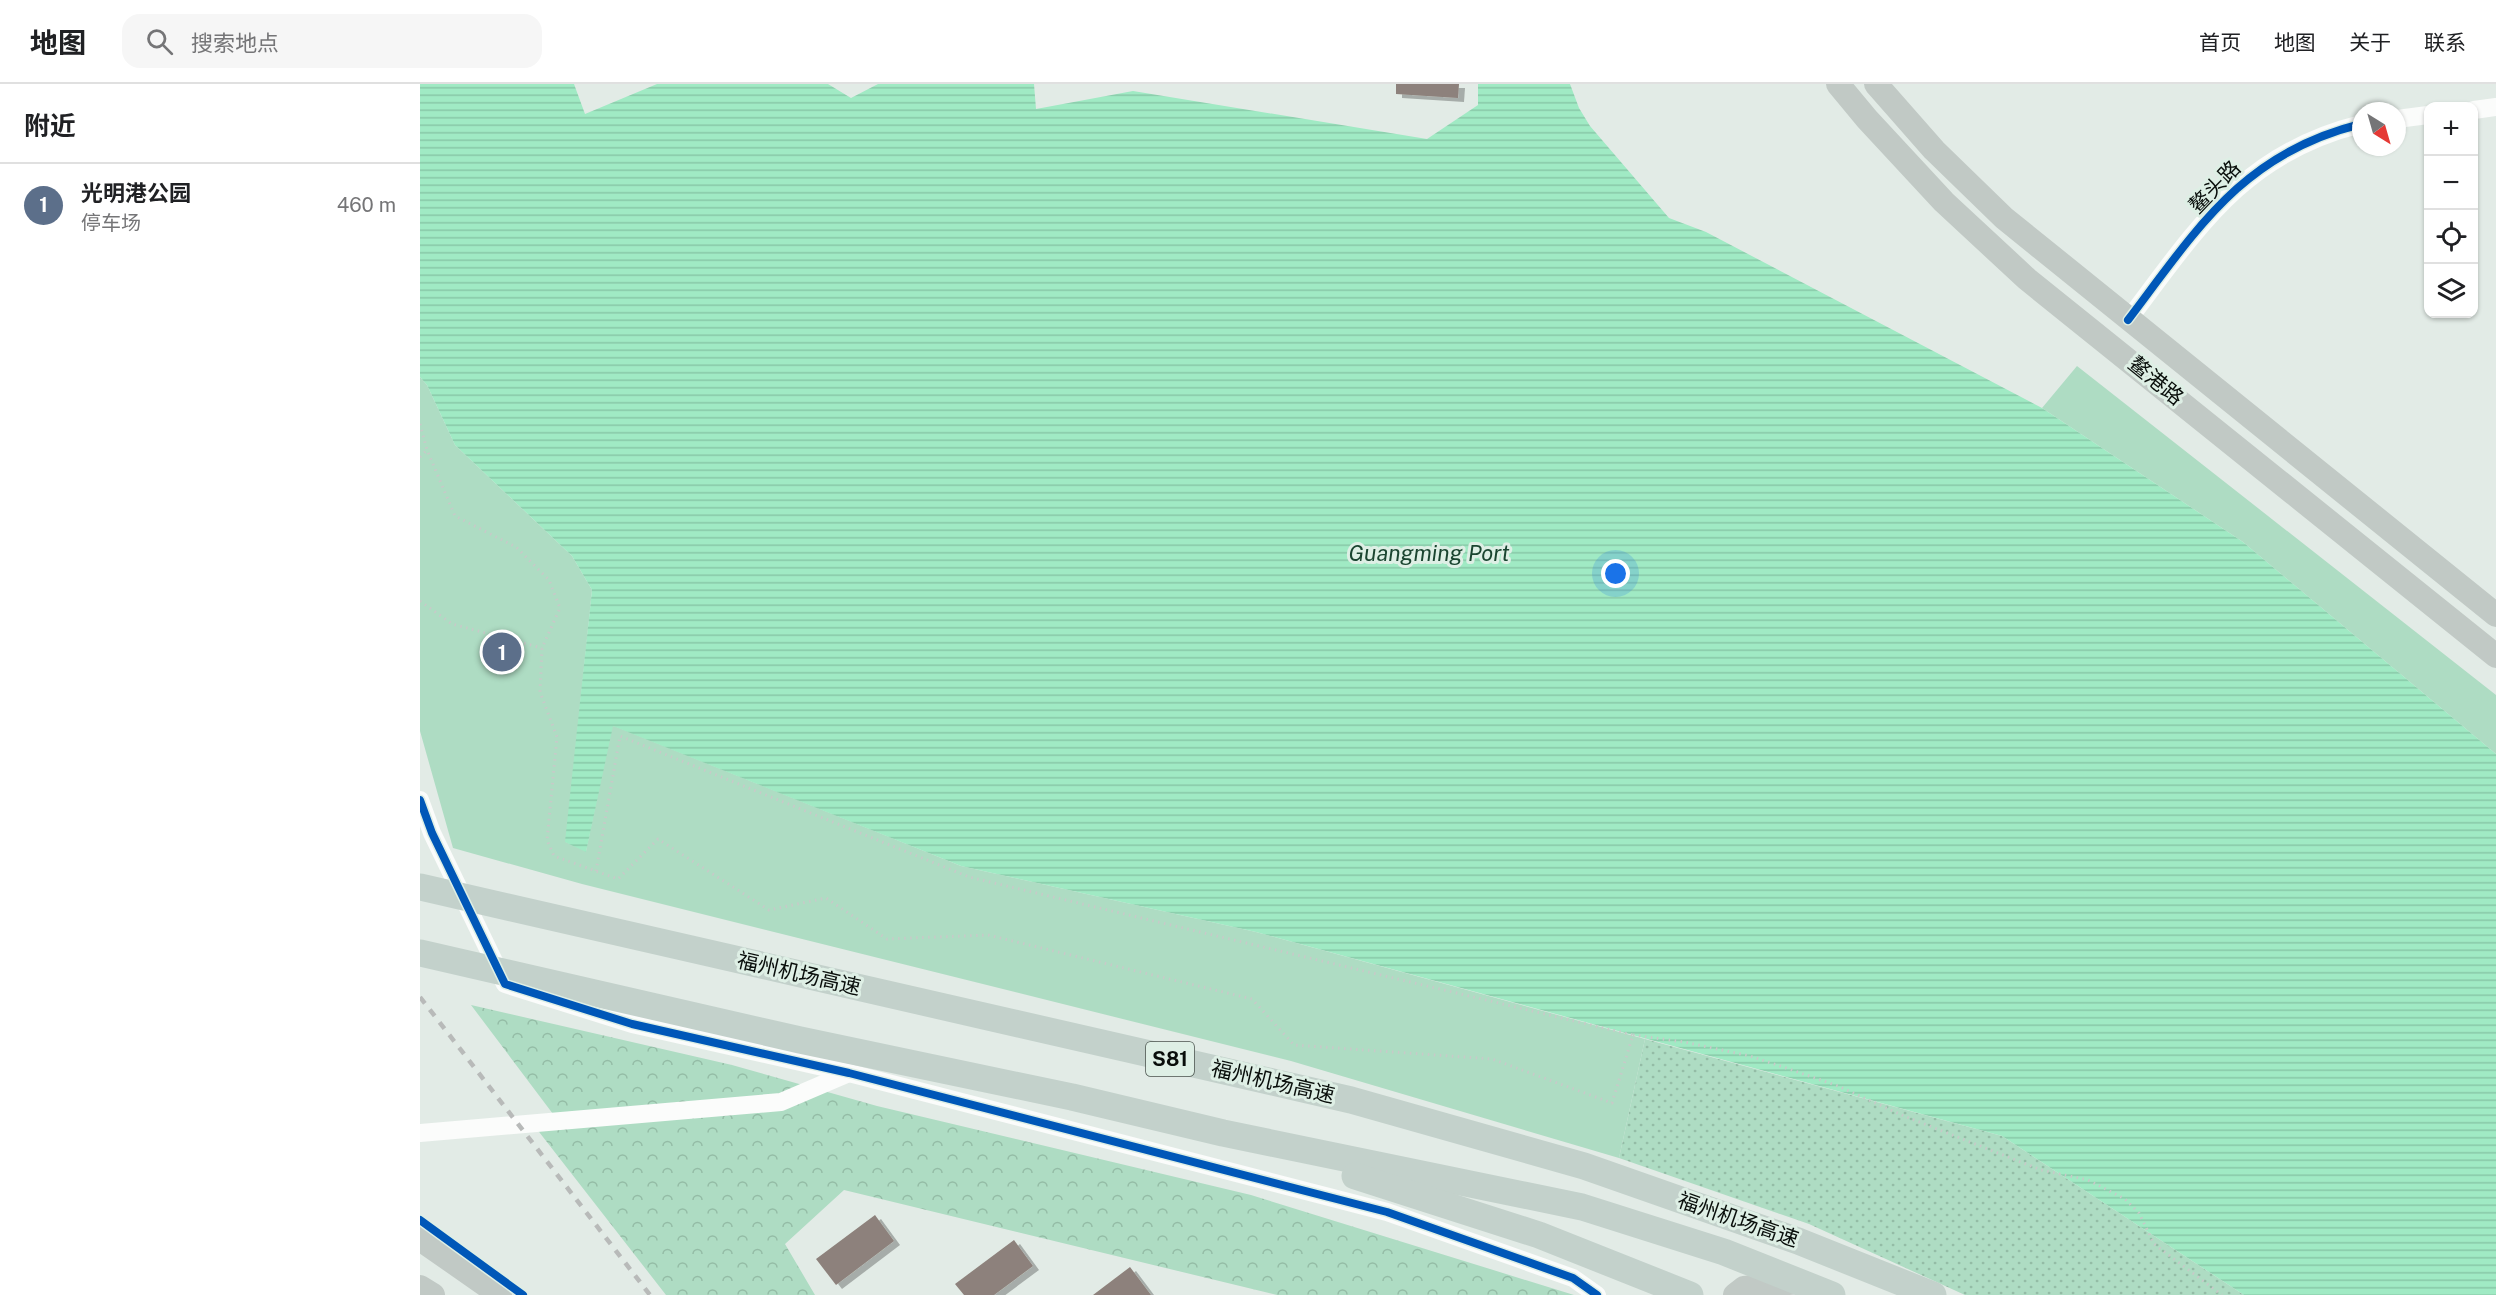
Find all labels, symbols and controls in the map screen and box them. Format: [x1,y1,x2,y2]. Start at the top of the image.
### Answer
search box [122,14,542,68]
icon: search [143,25,176,58]
text: 地图 [30,26,86,59]
text: 搜索地点 [191,30,279,56]
text: 首页 [2199,30,2241,55]
text: 地图 [2274,30,2316,55]
text: 关于 [2349,30,2391,55]
text: 联系 [2424,30,2466,55]
north arrow [2352,102,2406,156]
map controls [2424,102,2478,318]
button: + [2424,102,2478,156]
text: 附近 [24,110,76,141]
street label: 鳌头路 [2184,155,2246,218]
button: − [2424,156,2478,210]
text: 光明港公园 [81,180,191,206]
text: 1 [39,193,48,217]
text: 460 m [337,193,396,217]
button: locate [2424,210,2478,264]
text: 停车场 [81,211,141,235]
button: layers [2424,264,2478,318]
street label: 鳌港路 [2124,351,2189,410]
water label: Guangming Port [1349,540,1510,566]
your location [1601,559,1630,588]
pin: 1 [482,630,521,674]
street label: 福州机场高速 [735,947,863,1000]
road number: S81 [1146,1042,1194,1076]
street label: 福州机场高速 [1209,1055,1337,1108]
street label: 福州机场高速 [1675,1187,1802,1252]

